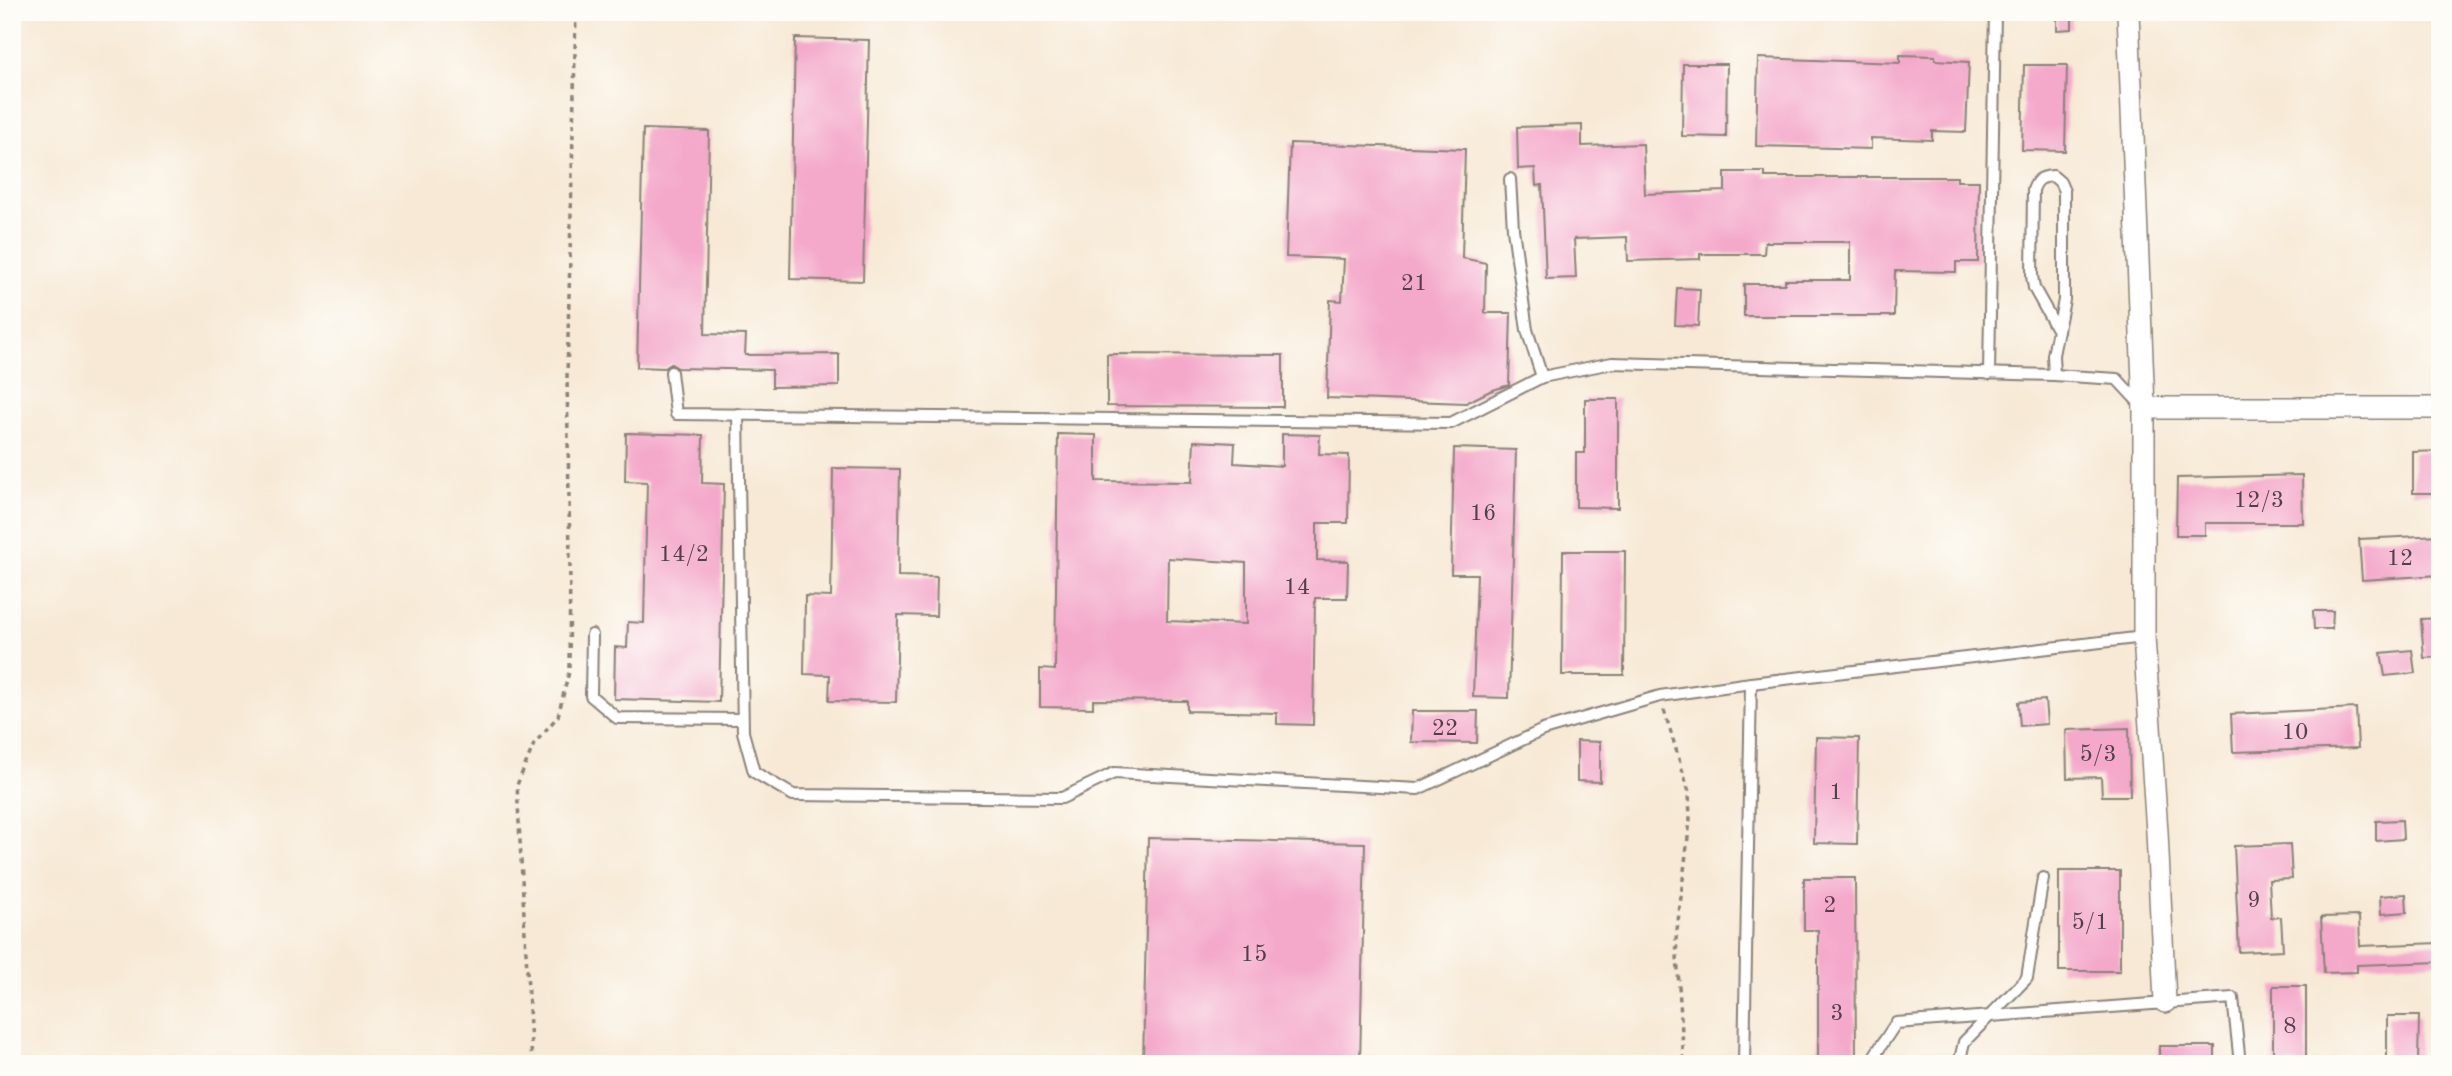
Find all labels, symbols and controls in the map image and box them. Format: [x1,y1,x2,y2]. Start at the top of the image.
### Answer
house number: 21 [1401,272,1427,295]
house number: 12/3 [2234,489,2284,512]
house number: 16 [1470,502,1496,525]
house number: 14/2 [659,543,709,566]
house number: 12 [2387,547,2413,570]
house number: 14 [1284,576,1310,599]
house number: 22 [1432,717,1458,740]
house number: 10 [2282,721,2308,744]
house number: 5/3 [2079,743,2117,766]
house number: 1 [1829,781,1843,804]
house number: 9 [2247,889,2261,912]
house number: 2 [1823,894,1837,917]
house number: 5/1 [2071,911,2109,934]
house number: 15 [1241,943,1267,966]
house number: 3 [1830,1002,1844,1025]
house number: 8 [2283,1015,2297,1038]

